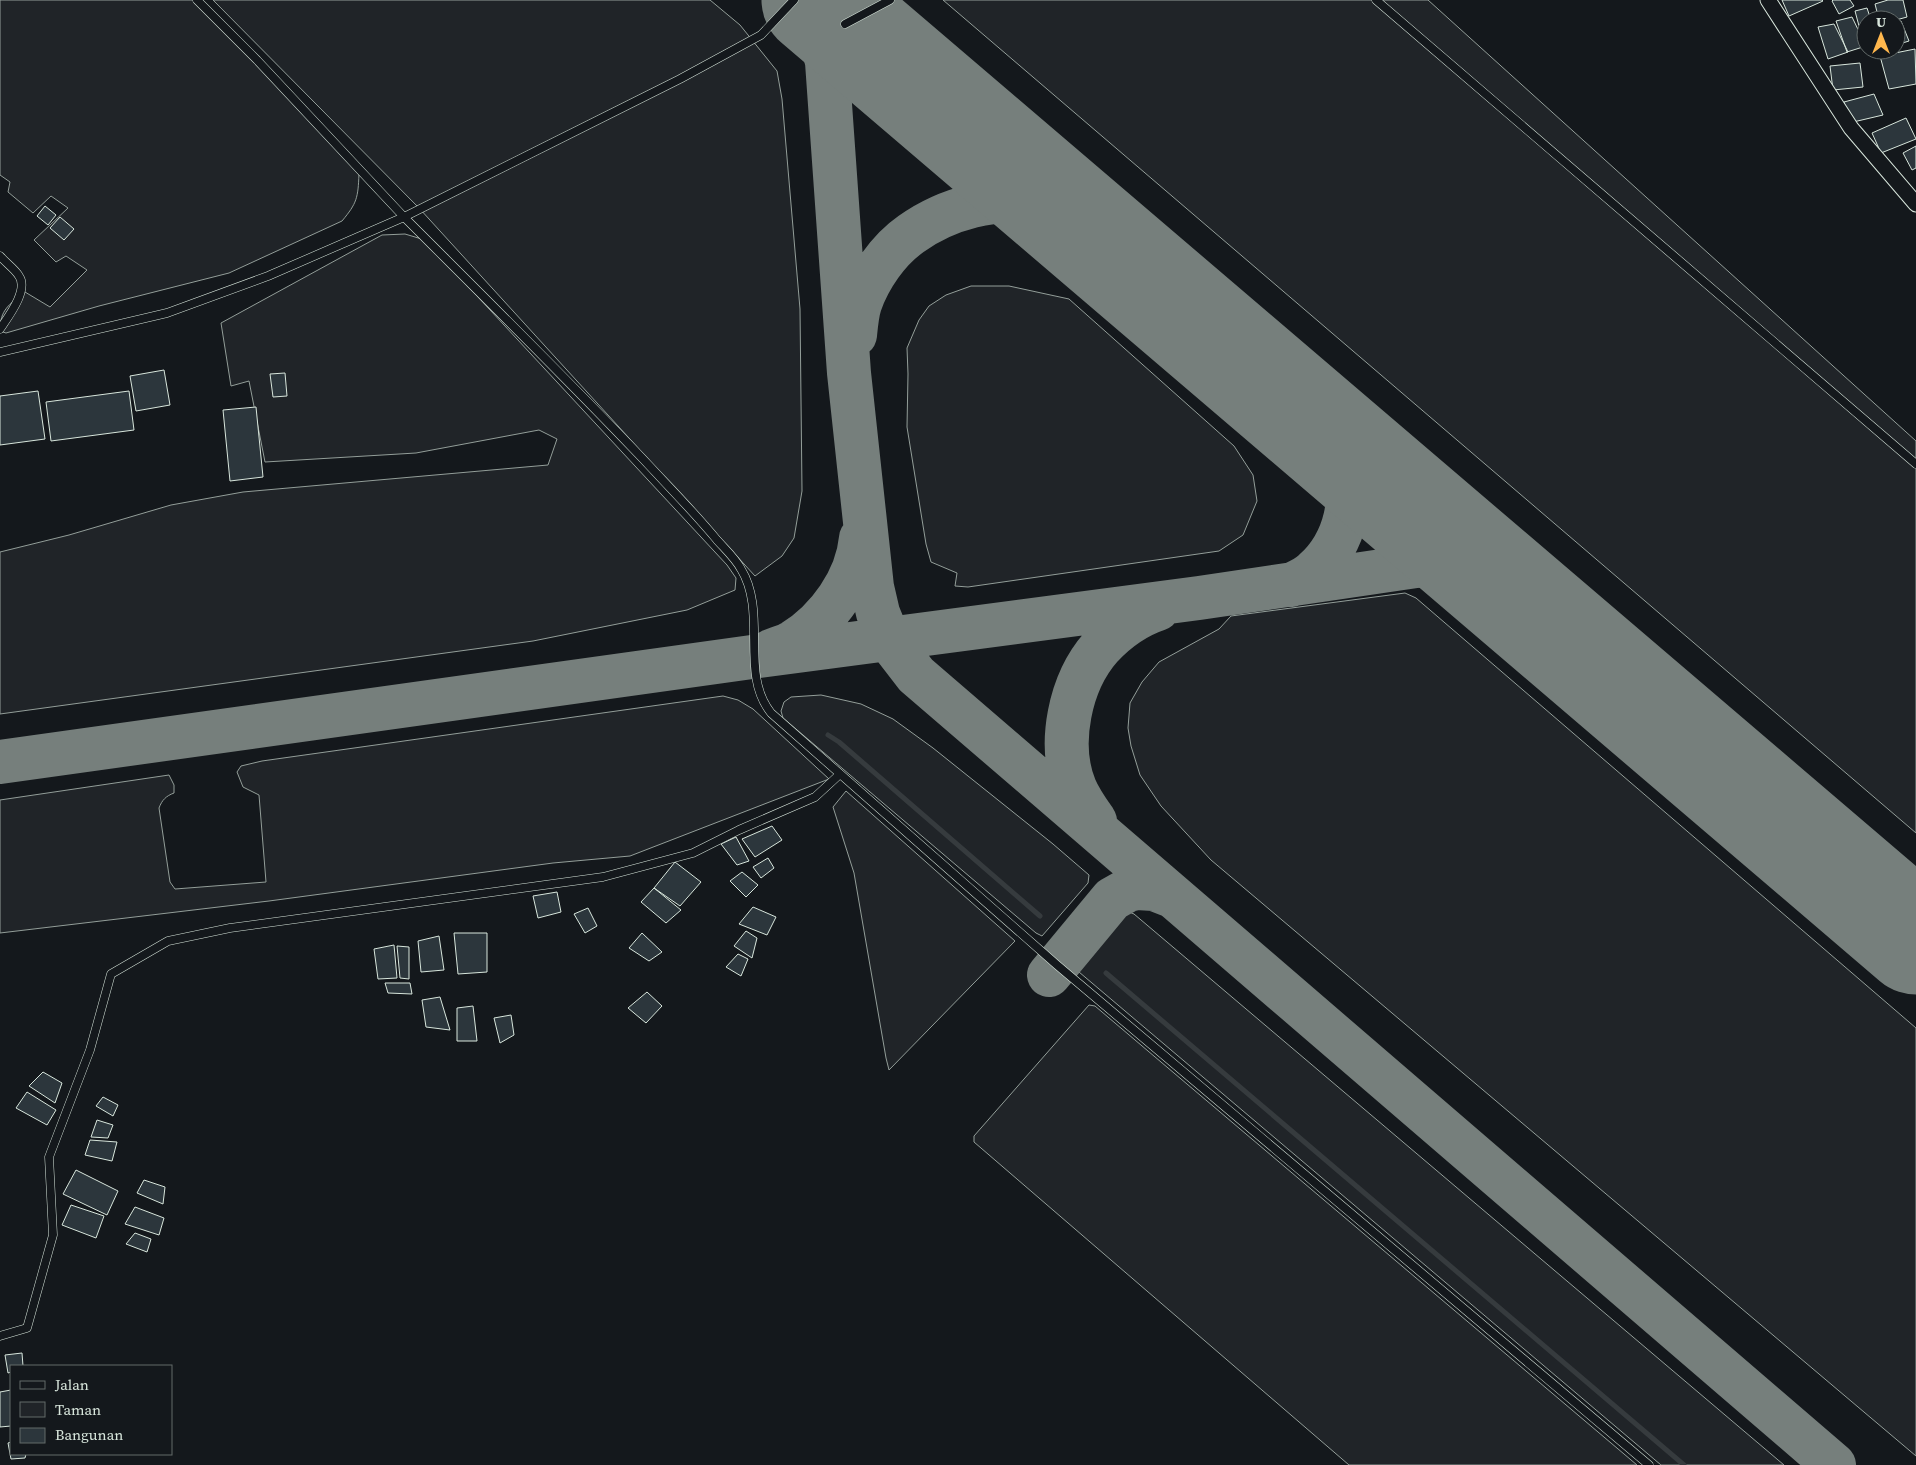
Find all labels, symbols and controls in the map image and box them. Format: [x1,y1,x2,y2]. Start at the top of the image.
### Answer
north arrow [1856,10,1906,60]
text: U [1876,12,1886,32]
legend [10,1365,172,1455]
text: Jalan [54,1374,89,1395]
text: Taman [55,1399,101,1420]
text: Bangunan [55,1424,123,1445]

